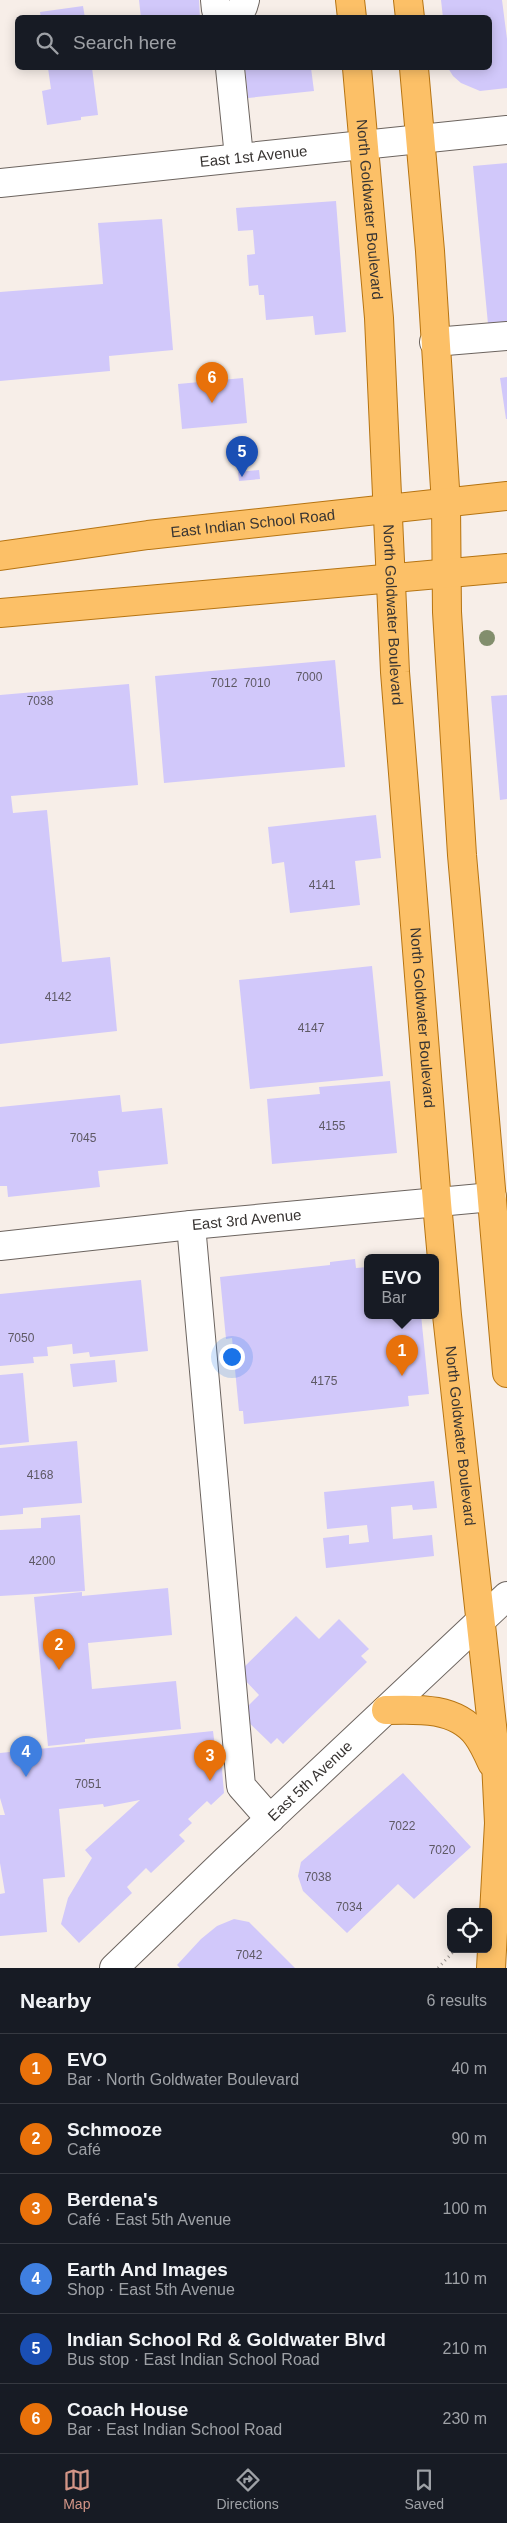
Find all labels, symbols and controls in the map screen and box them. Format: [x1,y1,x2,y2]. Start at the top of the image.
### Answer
search box [15,15,492,70]
icon: search [33,29,61,57]
text: Search here [73,32,177,53]
street label: North Goldwater Boulevard [354,118,386,300]
street label: East 1st Avenue [199,142,308,170]
pin: 6 [196,362,228,403]
pin: 5 [226,436,258,477]
street label: East Indian School Road [170,506,336,540]
street label: North Goldwater Boulevard [380,524,407,706]
house number: 7000 [296,670,323,684]
house number: 7012 [211,676,238,690]
house number: 7010 [244,676,271,690]
house number: 7038 [27,694,54,708]
house number: 4141 [309,878,336,892]
street label: North Goldwater Boulevard [407,927,438,1108]
house number: 4142 [45,990,72,1004]
house number: 4147 [298,1021,325,1035]
house number: 4155 [319,1119,346,1133]
house number: 7045 [70,1131,97,1145]
street label: East 3rd Avenue [191,1206,302,1233]
popup [364,1254,439,1319]
text: EVO [381,1267,422,1288]
text: Bar [381,1289,406,1306]
house number: 7050 [8,1331,35,1345]
pin: 1 [386,1335,418,1376]
your location [219,1344,245,1370]
street label: North Goldwater Boulevard [442,1345,479,1527]
house number: 4175 [311,1374,338,1388]
house number: 4168 [27,1468,54,1482]
house number: 4200 [29,1554,56,1568]
pin: 2 [43,1629,75,1670]
pin: 4 [10,1736,42,1777]
street label: East 5th Avenue [264,1737,355,1824]
pin: 3 [194,1740,226,1781]
house number: 7051 [75,1777,102,1791]
house number: 7022 [389,1819,416,1833]
house number: 7020 [429,1843,456,1857]
house number: 7038 [305,1870,332,1884]
house number: 7034 [336,1900,363,1914]
map controls [447,1908,492,1953]
button: locate [447,1908,492,1953]
house number: 7042 [236,1948,263,1962]
text: Nearby [20,1989,91,2012]
text: 6 results [427,1992,487,2009]
text: EVO [67,2049,107,2070]
text: 1 [32,2060,40,2077]
text: 40 m [451,2060,487,2077]
text: Bar · North Goldwater Boulevard [67,2071,299,2088]
text: Schmooze [67,2119,162,2140]
text: 2 [32,2130,40,2147]
text: 90 m [451,2130,487,2147]
text: Café [67,2141,101,2158]
text: Berdena's [67,2189,158,2210]
text: 3 [32,2200,40,2217]
text: 100 m [443,2200,487,2217]
text: Café · East 5th Avenue [67,2211,231,2228]
text: Earth And Images [67,2259,228,2280]
text: 4 [32,2270,40,2287]
text: 110 m [444,2270,487,2287]
text: Shop · East 5th Avenue [67,2281,235,2298]
text: Indian School Rd & Goldwater Blvd [67,2329,386,2350]
text: 5 [32,2340,40,2357]
text: 210 m [443,2340,487,2357]
text: Bus stop · East Indian School Road [67,2351,320,2368]
text: Coach House [67,2399,188,2420]
text: 6 [32,2410,40,2427]
text: 230 m [443,2410,487,2427]
text: Bar · East Indian School Road [67,2421,282,2438]
tab: Map [63,2466,91,2512]
tab: Directions [217,2466,279,2512]
tab: Saved [404,2466,444,2512]

